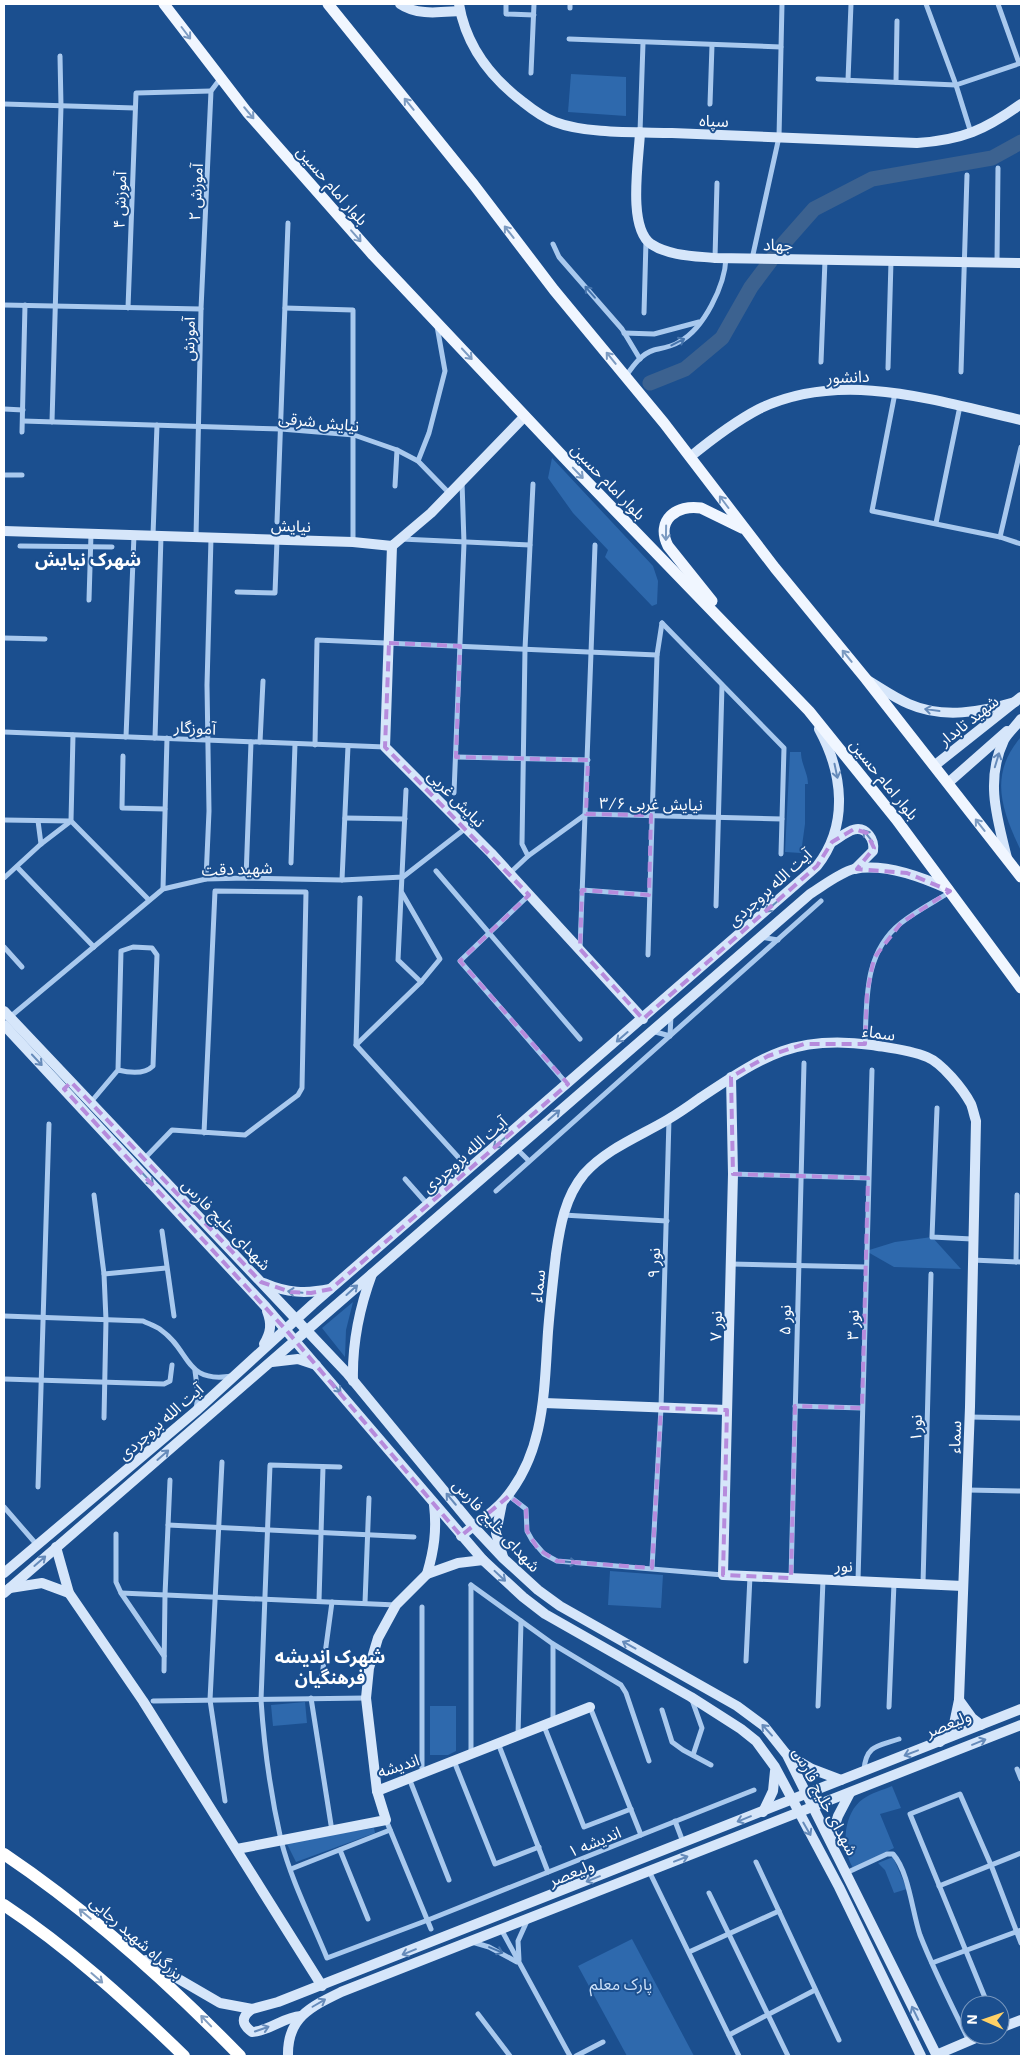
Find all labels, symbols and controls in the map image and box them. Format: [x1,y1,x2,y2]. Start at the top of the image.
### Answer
one-way arrow [181,26,191,40]
one-way arrow [403,98,414,111]
one-way arrow [243,107,255,120]
street label: سپاه [699,110,729,132]
street label: بلوار امام حسین [290,141,373,231]
street label: آموزش ۲ [184,162,207,221]
street label: آموزش ۴ [109,170,131,229]
one-way arrow [504,225,515,238]
one-way arrow [350,229,361,242]
street label: جهاد [763,234,793,255]
one-way arrow [584,286,595,299]
street label: آموزش [178,315,199,361]
one-way arrow [671,337,686,347]
one-way arrow [461,348,473,361]
one-way arrow [605,352,617,365]
street label: دانشور [825,366,870,387]
street label: نیایش شرقی [278,407,360,436]
street label: بلوار امام حسین [565,439,650,526]
one-way arrow [572,466,584,479]
one-way arrow [719,496,730,509]
street label: نیایش [271,515,311,536]
one-way arrow [661,524,671,540]
district label: شهرک نیایش [35,548,141,571]
one-way arrow [842,650,853,663]
street label: شهید تابدار [934,691,1002,751]
one-way arrow [925,705,941,715]
street label: آموزگار [172,716,218,739]
street label: بلوار امام حسین [843,735,923,826]
one-way arrow [993,752,1003,768]
one-way arrow [832,762,841,778]
street label: نیایش غربی [424,765,490,831]
street label: نیایش غربی ۳/۶ [599,793,703,814]
one-way arrow [975,819,986,832]
one-way arrow [863,830,874,843]
street label: آیت الله بروجردی [723,843,817,930]
street label: شهید دقت [201,857,273,880]
one-way arrow [765,901,778,912]
street label: سماء [861,1020,897,1044]
one-way arrow [616,1031,629,1043]
one-way arrow [31,1054,43,1067]
one-way arrow [547,1109,560,1121]
street label: آیت الله بروجردی [418,1111,512,1197]
one-way arrow [493,1138,506,1149]
one-way arrow [142,1173,154,1186]
street label: شهدای خلیج فارس [176,1174,275,1276]
street label: نور ۹ [643,1247,664,1279]
street label: سماء [526,1269,548,1303]
one-way arrow [345,1284,358,1296]
one-way arrow [288,1287,304,1297]
street label: نور ۵ [774,1305,795,1335]
street label: نور ۳ [842,1310,863,1340]
street label: نور ۷ [705,1311,726,1341]
street label: آیت الله بروجردی [114,1378,208,1464]
one-way arrow [330,1380,341,1393]
street label: نور۱ [905,1414,926,1442]
street label: سماء [944,1420,964,1454]
one-way arrow [157,1449,170,1460]
street label: شهدای خلیج فارس [446,1475,545,1578]
one-way arrow [445,1493,456,1506]
one-way arrow [34,1555,47,1566]
street label: نور [834,1555,853,1576]
one-way arrow [561,1557,577,1566]
one-way arrow [494,1570,506,1582]
one-way arrow [622,1640,636,1650]
district label: شهرک اندیشه فرهنگیان [275,1645,385,1689]
street label: ولیعصر [922,1705,974,1742]
one-way arrow [761,1724,772,1737]
one-way arrow [971,1737,986,1746]
street label: شهدای خلیج فارس [786,1744,862,1860]
street label: اندیشه [375,1749,421,1781]
one-way arrow [904,1749,919,1758]
one-way arrow [736,1816,751,1825]
one-way arrow [803,1821,813,1835]
street label: اندیشه ۱ [565,1822,623,1860]
street label: ولیعصر [545,1854,597,1891]
one-way arrow [673,1854,689,1863]
one-way arrow [585,1875,601,1884]
street label: بزرگراه شهید رجایی [86,1892,187,1983]
one-way arrow [78,1908,91,1919]
one-way arrow [488,1945,503,1955]
one-way arrow [402,1948,417,1957]
one-way arrow [91,1972,104,1984]
park label: پارک معلم [590,1974,652,1997]
north arrow [960,1995,1010,2045]
one-way arrow [312,1998,326,2008]
one-way arrow [910,2005,920,2020]
text: N [963,2014,980,2025]
one-way arrow [200,2015,212,2028]
one-way arrow [254,2024,270,2034]

